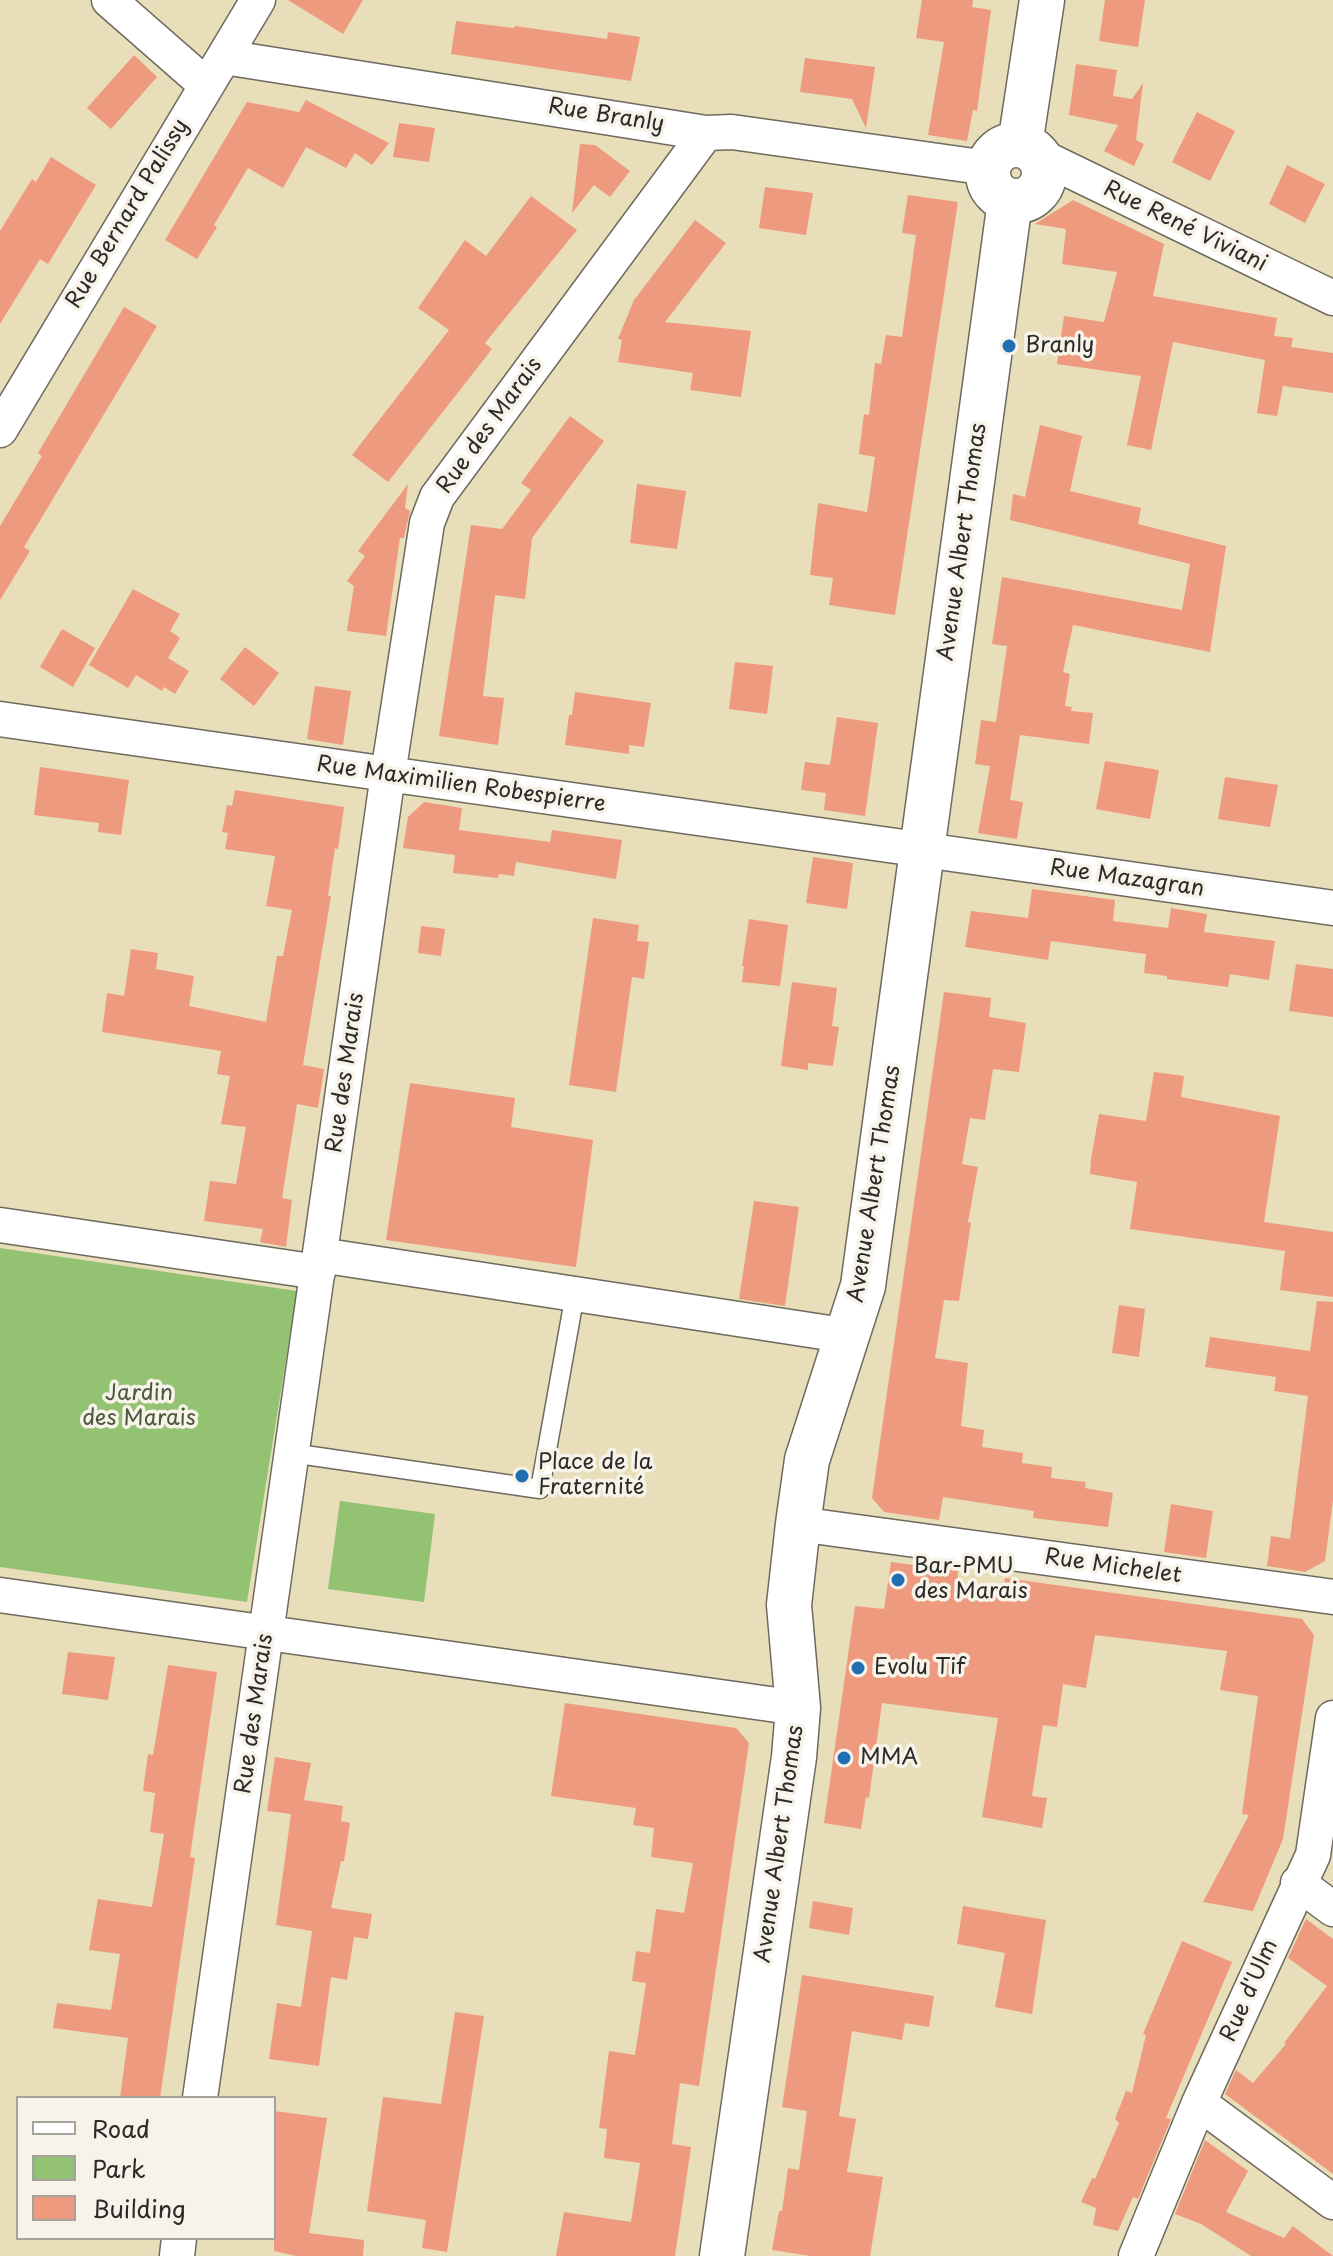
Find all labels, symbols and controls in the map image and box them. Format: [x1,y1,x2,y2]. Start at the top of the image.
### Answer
street label: Rue Branly [546,94,666,138]
street label: Rue Bernard Palissy [61,115,195,313]
street label: Rue René Viviani [1099,176,1271,278]
place label: Branly [1025,333,1094,359]
marker: Branly [1000,337,1018,355]
street label: Rue des Marais [432,353,548,499]
street label: Avenue Albert Thomas [933,422,993,662]
street label: Rue Maximilien Robespierre [315,752,607,818]
street label: Rue Mazagran [1048,855,1206,903]
street label: Rue des Marais [322,991,370,1155]
street label: Avenue Albert Thomas [843,1064,907,1304]
park label: Jardin des Marais [82,1381,196,1432]
place label: Place de la Fraternité [538,1450,653,1502]
marker: Place de la Fraternité [513,1467,531,1485]
street label: Rue Michelet [1043,1544,1183,1590]
place label: Bar-PMU des Marais [914,1554,1028,1606]
marker: Bar-PMU des Marais [889,1571,907,1589]
street label: Rue des Marais [231,1632,279,1796]
place label: Evolu Tif [874,1655,965,1681]
marker: Evolu Tif [849,1659,867,1677]
street label: Avenue Albert Thomas [750,1724,810,1964]
place label: MMA [860,1745,918,1771]
marker: MMA [835,1749,853,1767]
street label: Rue d'Ulm [1216,1936,1284,2046]
legend [16,2096,276,2240]
text: Road [92,2110,150,2146]
text: Park [92,2150,146,2186]
text: Building [92,2190,186,2226]

